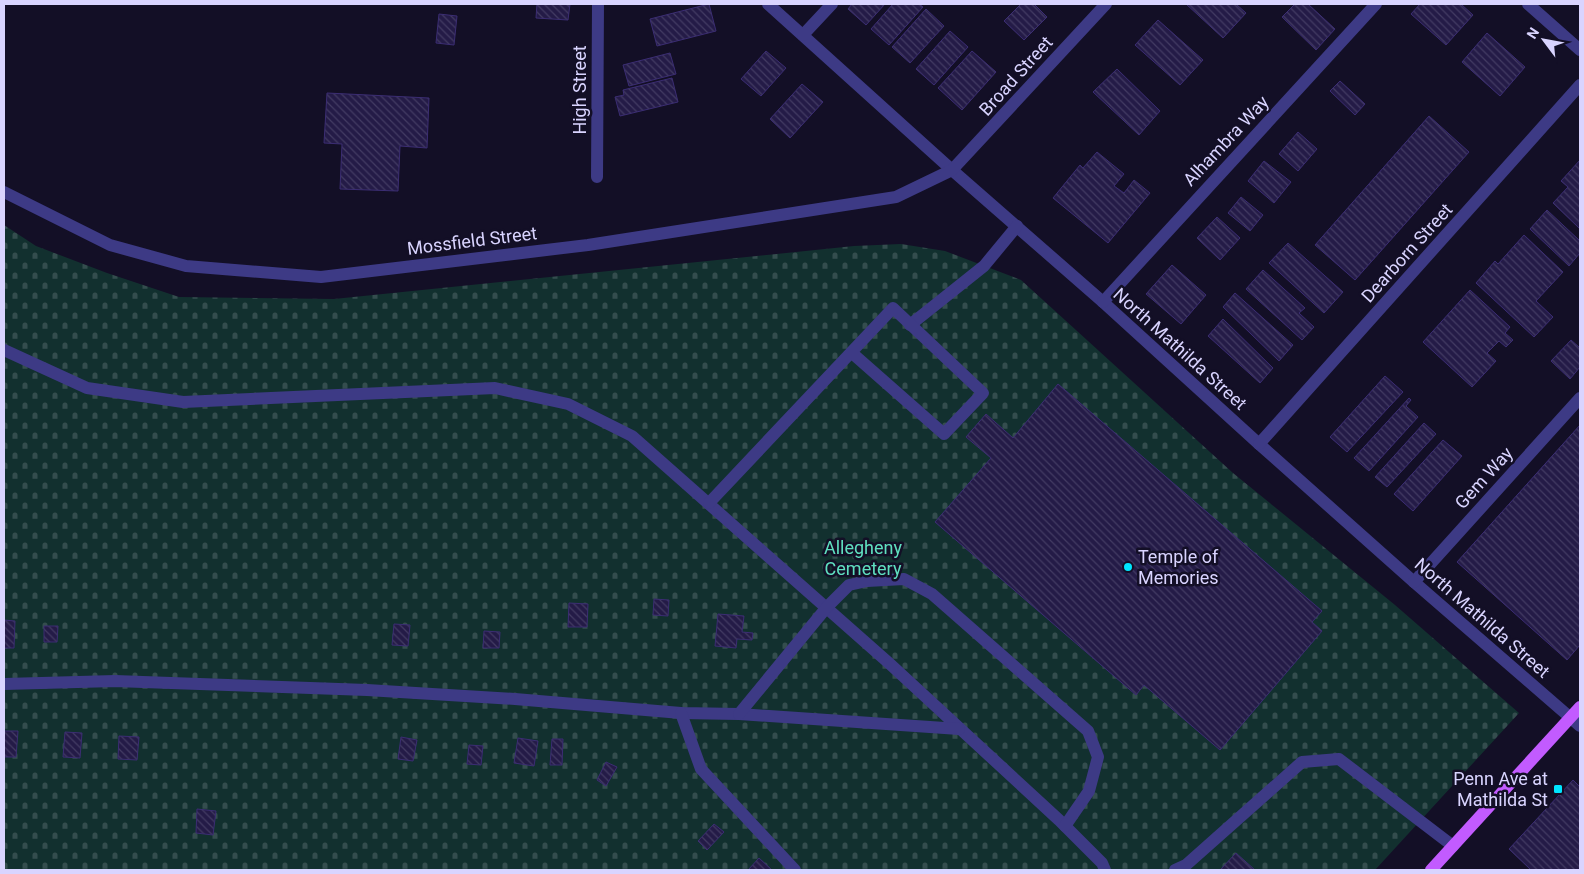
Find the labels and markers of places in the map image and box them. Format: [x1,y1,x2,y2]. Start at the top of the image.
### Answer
place label: Temple of Memories [1138,546,1219,588]
marker: Temple of Memories [1122,561,1134,573]
place label: Penn Ave at Mathilda St [1453,768,1548,810]
marker: Penn Ave at Mathilda St [1552,783,1564,795]

